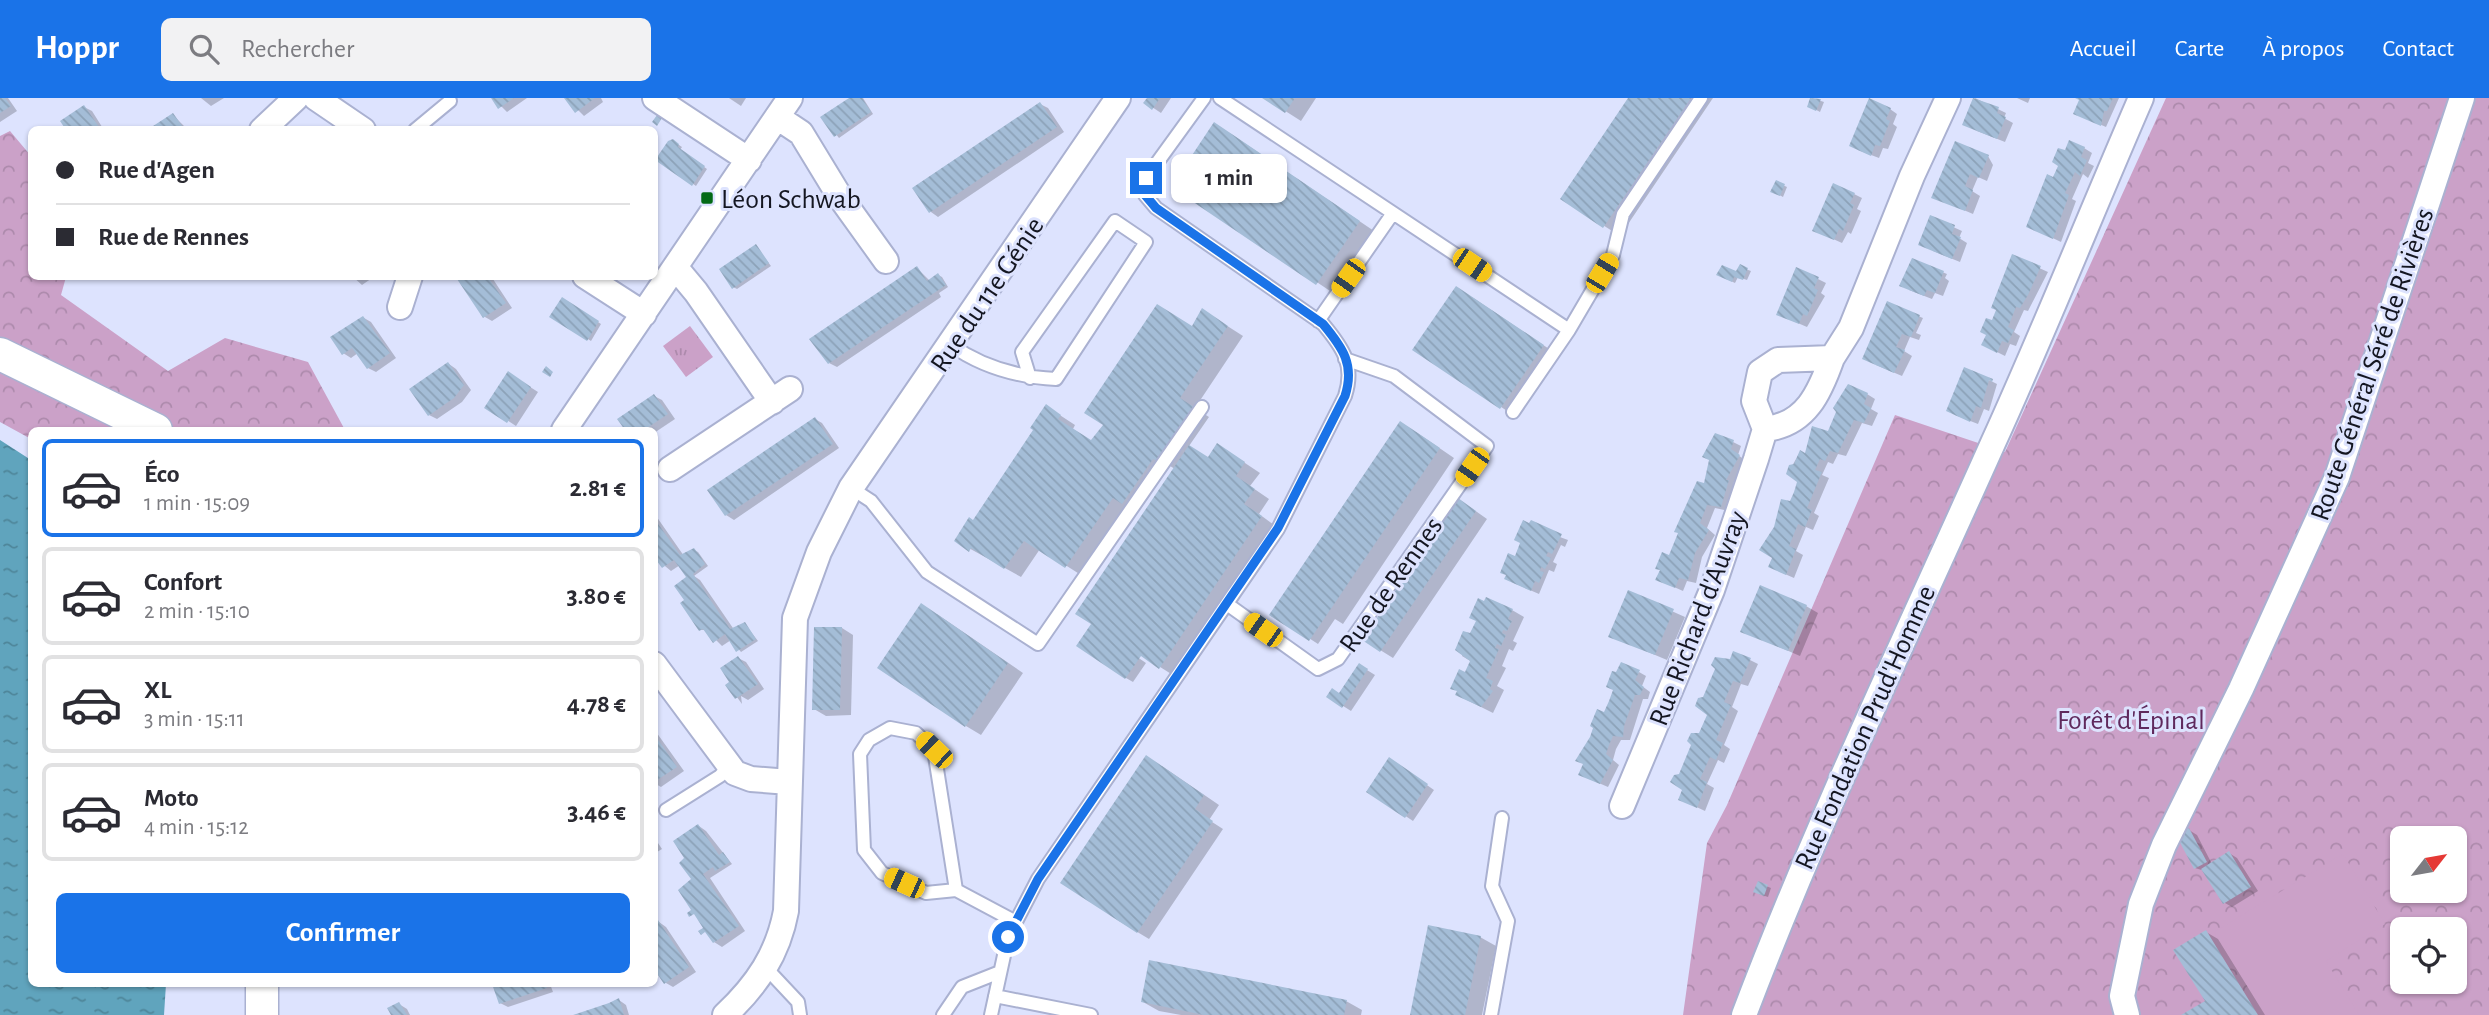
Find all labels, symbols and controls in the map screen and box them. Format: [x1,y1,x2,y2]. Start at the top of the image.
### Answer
search box [161,18,651,81]
icon: search [185,30,223,68]
text: Hoppr [35,32,119,65]
text: Rechercher [241,36,354,62]
text: Accueil [2070,37,2137,61]
text: Carte [2175,37,2224,61]
text: À propos [2262,37,2344,61]
text: Contact [2382,37,2454,61]
callout: 1 min [1170,154,1286,202]
text: Rue d'Agen [98,157,215,183]
route end [1130,162,1162,194]
text: 1 min [1205,167,1253,190]
place label: Léon Schwab [721,186,861,214]
marker: Léon Schwab [699,190,715,206]
street label: Route Général Séré de Rivières [2306,205,2440,525]
street label: Rue du 11e Génie [926,213,1050,378]
text: Rue de Rennes [98,224,249,250]
car [1449,245,1496,285]
car [1583,250,1622,296]
car [1328,255,1369,301]
car [1452,444,1493,490]
icon: car [60,457,123,520]
text: Éco [144,461,180,487]
text: 2.81 € [570,475,626,501]
text: 1 min · 15:09 [144,492,250,515]
street label: Rue Richard d'Auvray [1645,508,1753,730]
street label: Rue de Rennes [1335,512,1448,658]
icon: car [60,565,123,628]
text: Confort [144,569,222,595]
street label: Rue Fondation Prud'Homme [1790,582,1941,874]
text: 3.80 € [566,583,626,609]
text: 2 min · 15:10 [144,600,250,623]
car [1240,609,1287,651]
icon: car [60,673,123,736]
text: XL [144,677,171,703]
text: 4.78 € [567,691,626,717]
park label: Forêt d'Épinal [2057,704,2205,735]
text: 3 min · 15:11 [144,708,245,731]
car [912,728,957,772]
icon: car [60,781,123,844]
text: Moto [144,785,199,811]
text: 3.46 € [567,799,626,825]
text: 4 min · 15:12 [144,816,249,839]
north arrow [2390,826,2468,903]
map controls [2390,826,2467,994]
car [881,865,928,901]
button: Confirmer [56,893,630,973]
button: locate [2390,917,2467,994]
route start [992,921,1024,953]

